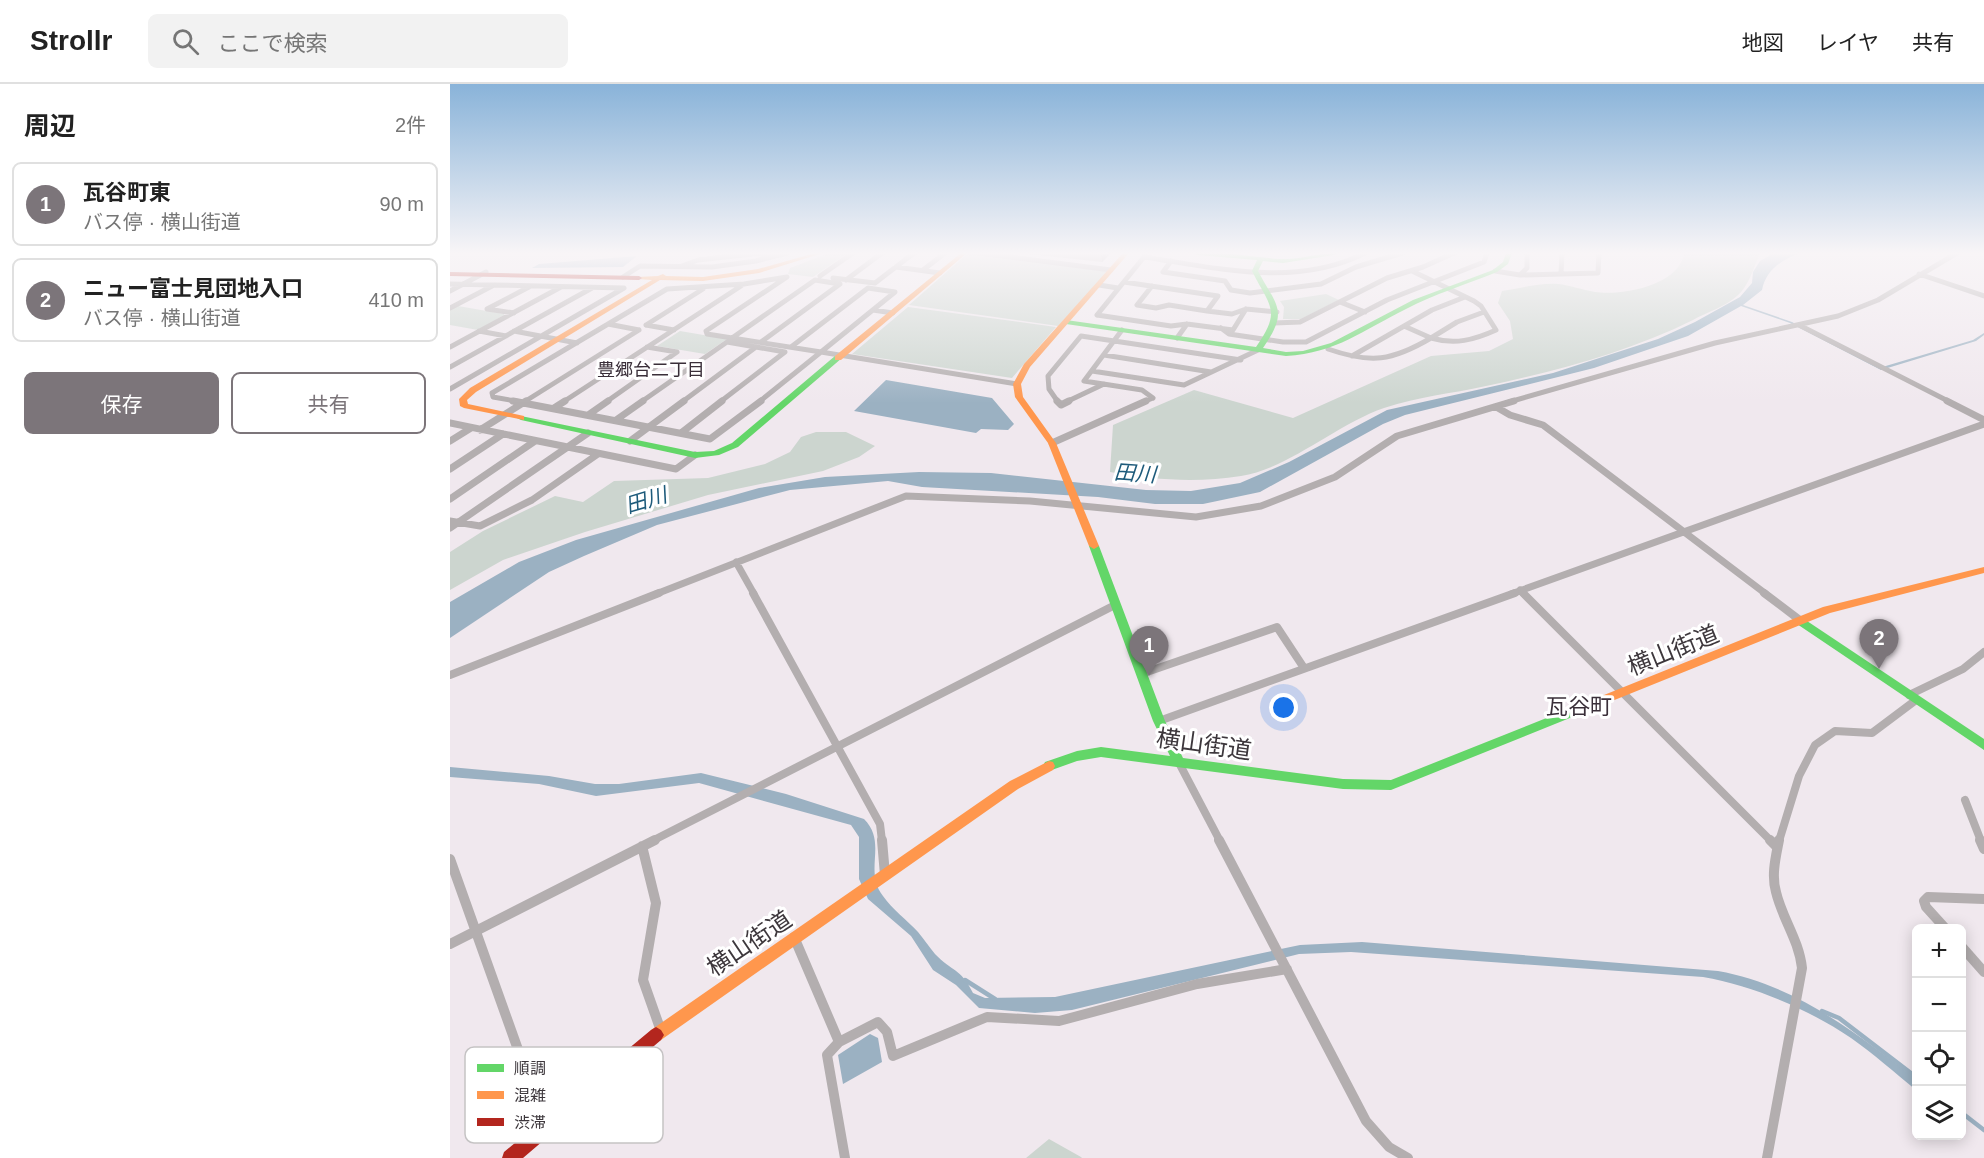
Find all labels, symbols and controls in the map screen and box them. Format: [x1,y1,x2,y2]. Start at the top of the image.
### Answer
search box [148,14,568,68]
text: Strollr [30,25,112,56]
icon: search [169,25,202,58]
text: ここで検索 [217,31,327,56]
text: 地図 [1742,31,1784,54]
text: レイヤ [1817,31,1879,54]
text: 共有 [1912,31,1954,54]
text: 周辺 [24,111,76,141]
text: 2件 [395,114,426,136]
text: 瓦谷町東 [83,180,171,205]
text: 1 [40,193,51,215]
text: 90 m [380,193,424,215]
text: バス停 · 横山街道 [83,211,241,233]
text: ニュー富士見団地入口 [83,276,303,301]
text: 2 [40,289,51,311]
text: 410 m [368,289,424,311]
text: バス停 · 横山街道 [83,307,241,329]
district label: 豊郷台二丁目 [597,360,705,380]
button: 保存 [24,372,219,434]
button: 共有 [231,372,426,434]
water label: 田川 [1113,460,1159,486]
water label: 田川 [623,482,671,517]
street label: 横山街道 [1623,620,1723,680]
pin: 2 [1860,620,1898,669]
pin: 1 [1130,626,1168,676]
your location [1269,693,1298,722]
district label: 瓦谷町 [1546,694,1612,719]
street label: 横山街道 [1155,724,1253,764]
street label: 横山街道 [702,905,796,981]
map controls [1912,924,1966,1140]
button: + [1912,924,1966,978]
button: − [1912,978,1966,1032]
button: locate [1912,1032,1966,1086]
legend [465,1047,663,1143]
text: 順調 [514,1060,546,1077]
button: layers [1912,1086,1966,1140]
text: 混雑 [514,1087,546,1104]
text: 渋滞 [514,1114,546,1131]

